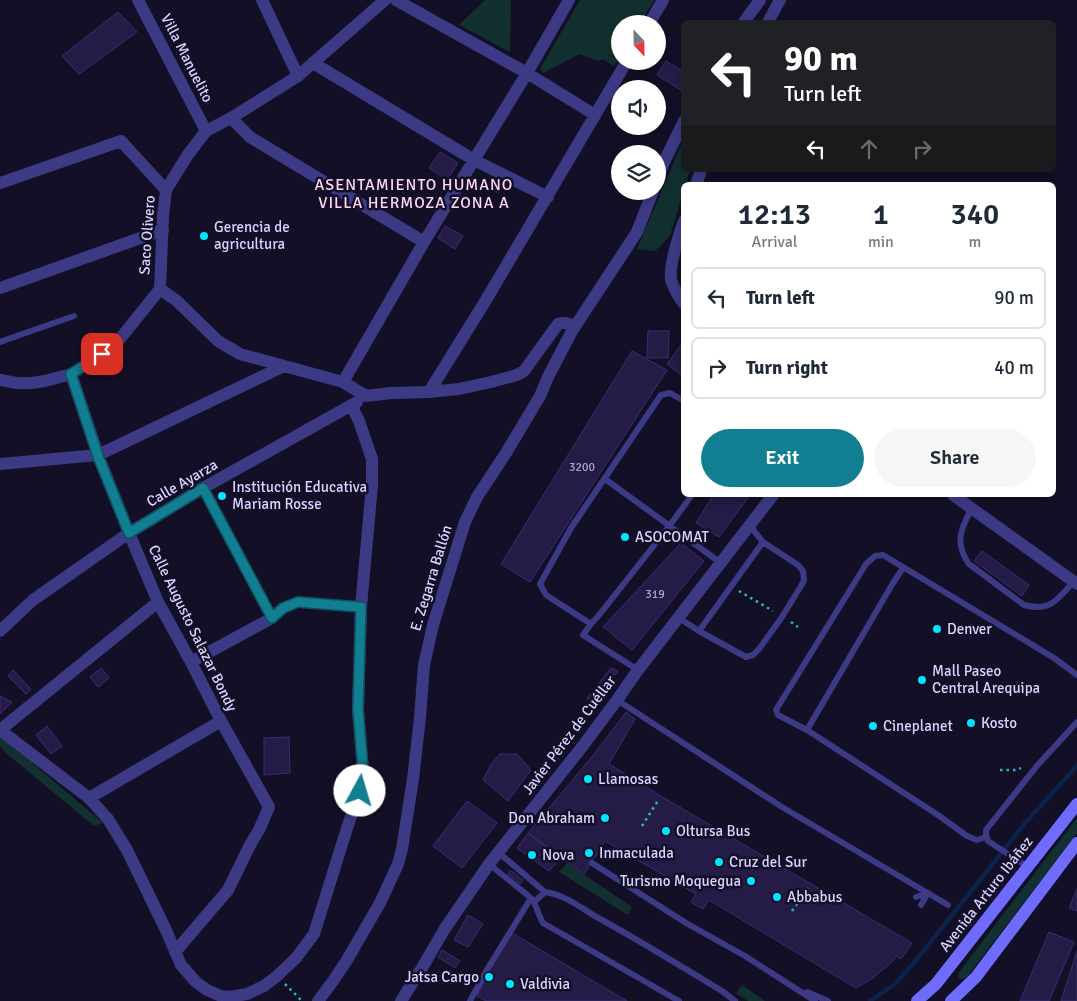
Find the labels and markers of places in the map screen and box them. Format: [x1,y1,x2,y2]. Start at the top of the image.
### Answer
place label: Gerencia de agricultura [214,218,290,253]
marker: Gerencia de agricultura [198,230,210,242]
pin [81,333,123,375]
place label: Institución Educativa Mariam Rosse [232,478,367,513]
marker: Institución Educativa Mariam Rosse [216,490,228,502]
place label: ASOCOMAT [635,528,710,546]
marker: ASOCOMAT [619,531,631,543]
place label: Denver [947,620,992,638]
marker: Denver [931,623,943,635]
place label: Mall Paseo Central Arequipa [932,662,1040,697]
marker: Mall Paseo Central Arequipa [916,674,928,686]
place label: Kosto [981,714,1017,732]
place label: Cineplanet [883,717,953,735]
marker: Kosto [965,717,977,729]
marker: Cineplanet [867,720,879,732]
place label: Llamosas [598,770,659,788]
marker: Llamosas [582,773,594,785]
place label: Don Abraham [508,809,595,827]
marker: Don Abraham [599,812,611,824]
place label: Oltursa Bus [676,822,751,840]
marker: Oltursa Bus [660,825,672,837]
place label: Inmaculada [599,844,674,862]
place label: Nova [542,846,574,864]
marker: Inmaculada [583,847,595,859]
marker: Nova [526,849,538,861]
place label: Cruz del Sur [729,853,808,871]
marker: Cruz del Sur [713,856,725,868]
place label: Turismo Moquegua [620,872,741,890]
marker: Turismo Moquegua [745,875,757,887]
place label: Abbabus [787,888,843,906]
marker: Abbabus [771,891,783,903]
place label: Jatsa Cargo [405,968,479,986]
marker: Jatsa Cargo [483,971,495,983]
place label: Valdivia [520,975,570,993]
marker: Valdivia [504,978,516,990]

